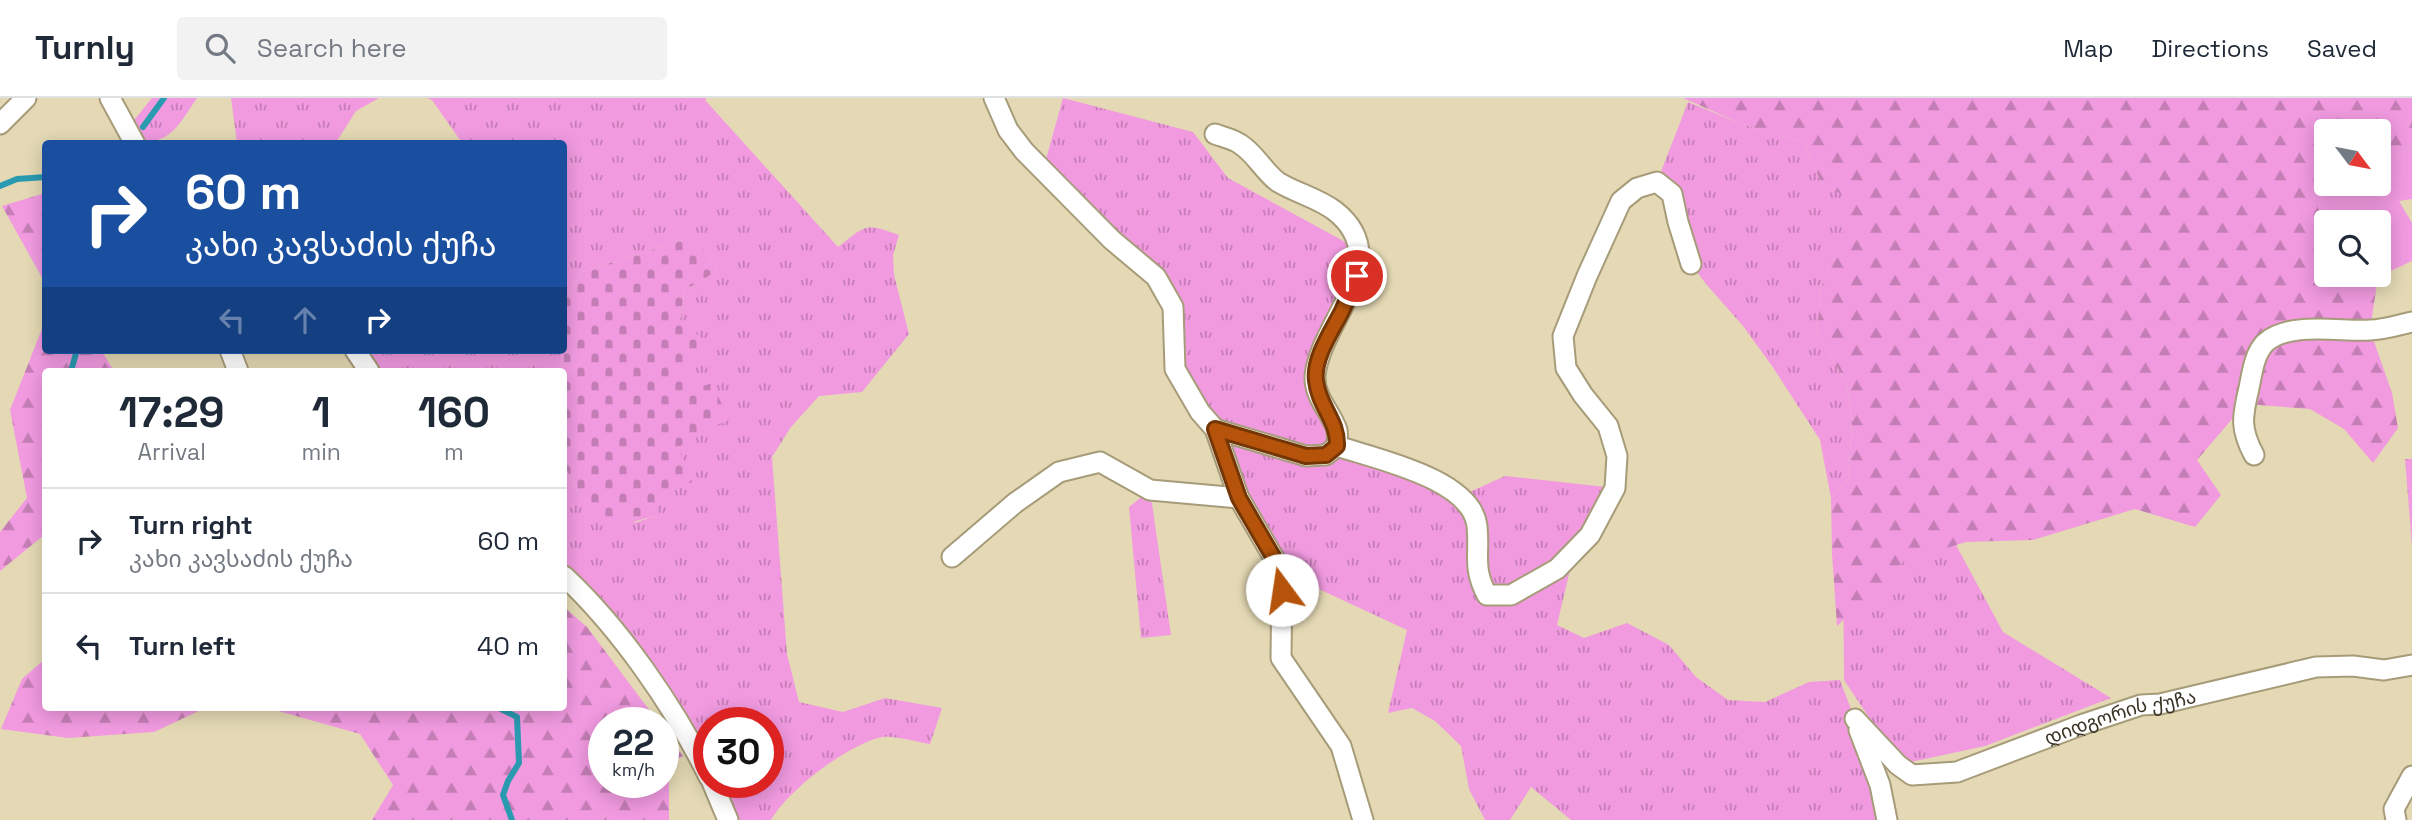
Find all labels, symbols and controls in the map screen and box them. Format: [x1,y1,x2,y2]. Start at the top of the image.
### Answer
search box [177,17,667,80]
text: Turnly [35,27,135,69]
icon: search [201,29,239,67]
text: Search here [257,31,407,65]
text: Map [2063,33,2113,64]
text: Directions [2151,33,2269,64]
text: Saved [2307,33,2377,64]
north arrow [2314,119,2390,196]
map controls [2314,119,2391,287]
text: 60 m [185,161,301,223]
icon: right [70,168,161,259]
button: search [2314,210,2391,287]
text: კახი კავსაძის ქუჩა [185,225,497,265]
pin [1327,246,1387,306]
icon: arrive [1338,257,1376,295]
icon: left [213,301,251,339]
icon: ahead [286,301,324,339]
icon: right [359,301,397,339]
text: 17:29 [119,386,224,439]
text: 1 [312,386,331,439]
text: 160 [418,386,490,439]
text: Arrival [138,437,206,467]
text: min [301,437,341,467]
text: m [444,437,464,467]
text: Turn right [129,508,253,542]
icon: right [70,522,108,560]
text: 60 m [477,524,539,558]
text: კახი კავსაძის ქუჩა [129,544,353,574]
position arrow [1245,553,1319,627]
icon: left [70,627,108,665]
text: Turn left [129,629,236,663]
text: 40 m [477,629,539,663]
street label: დიდგორის ქუჩა [2041,684,2198,751]
speed limit sign: 30 [693,707,784,798]
text: 22 [613,721,654,765]
text: km/h [612,758,655,781]

